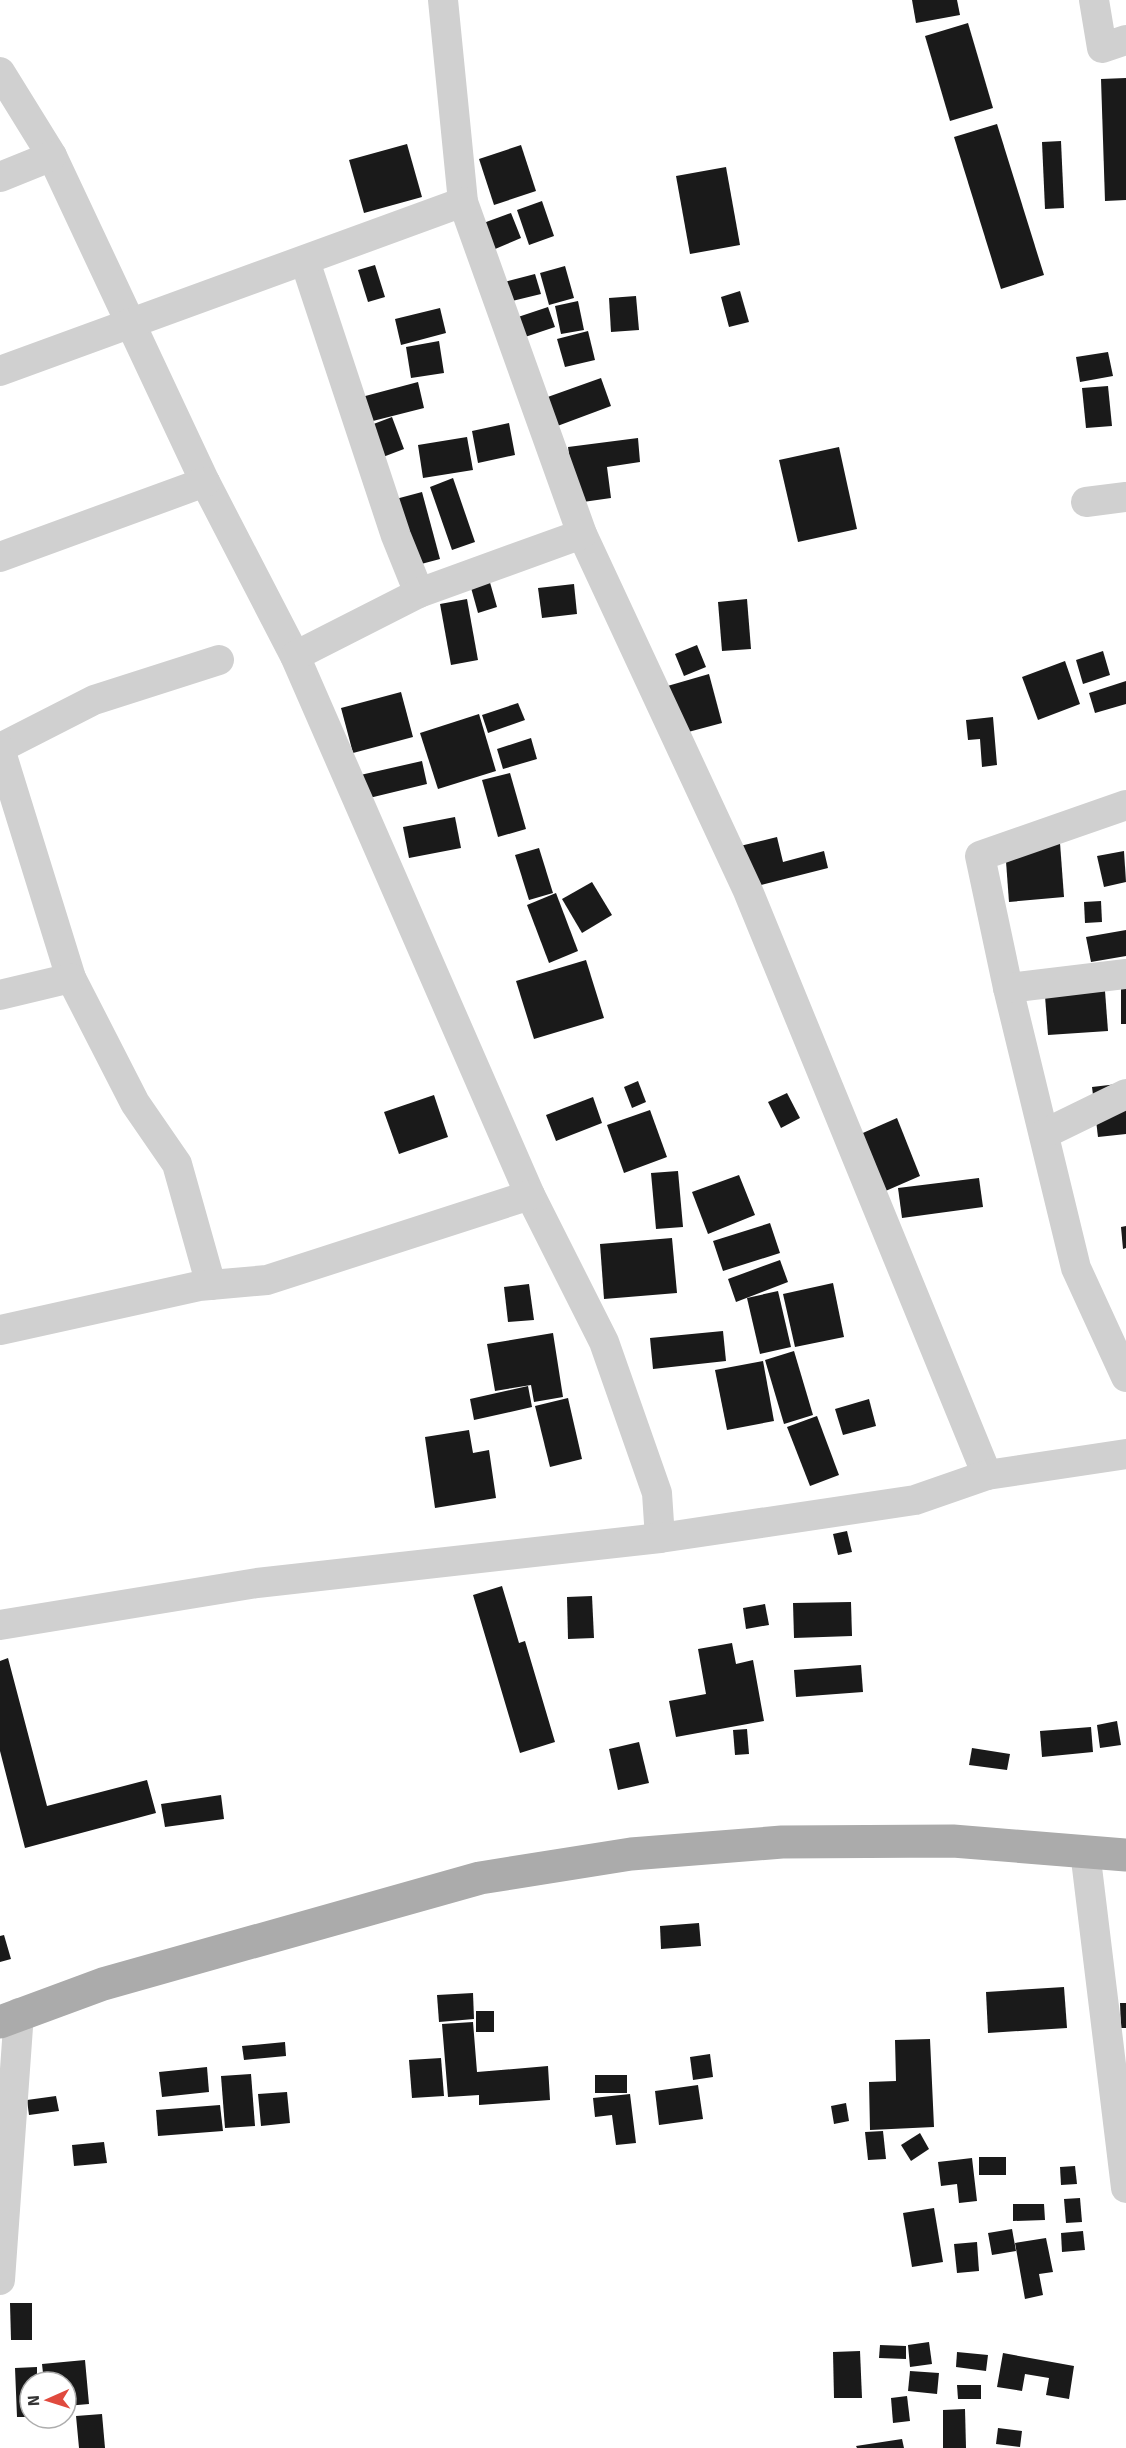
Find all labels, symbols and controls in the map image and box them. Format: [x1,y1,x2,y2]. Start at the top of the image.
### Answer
north arrow [18,2370,78,2430]
text: N [24,2395,44,2407]

